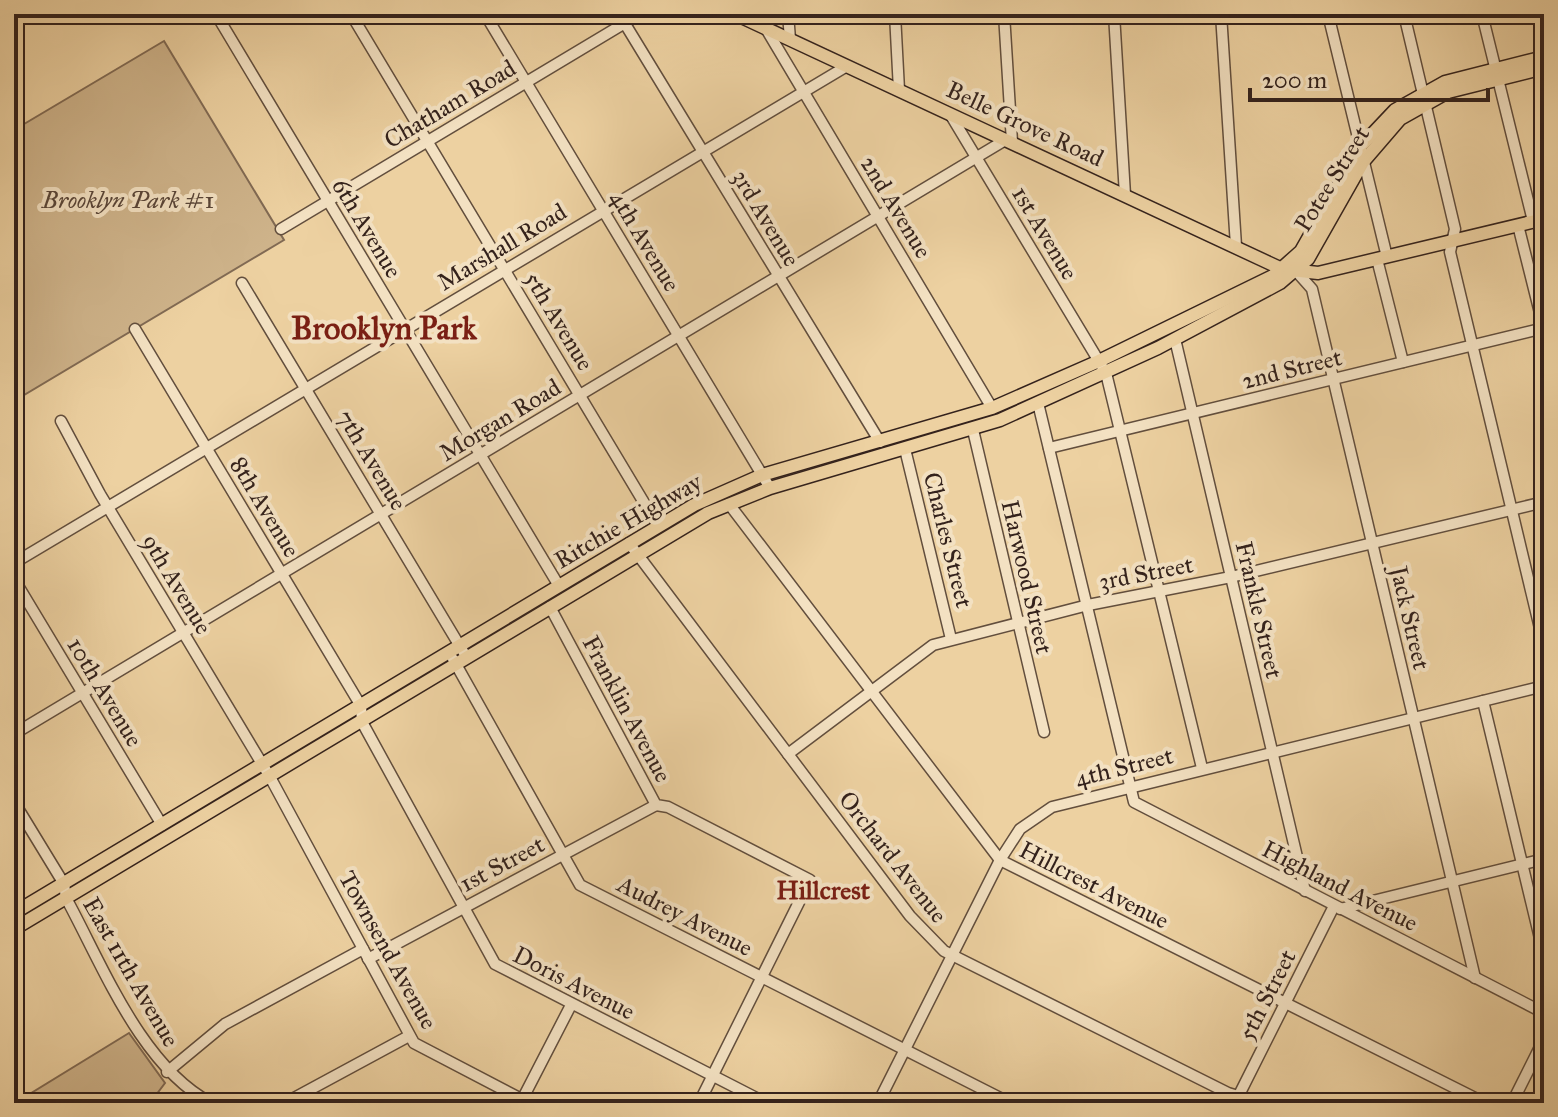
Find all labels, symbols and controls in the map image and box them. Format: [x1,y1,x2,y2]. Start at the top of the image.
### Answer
scale bar [1250,52,1488,102]
street label: Chatham Road [379,53,521,155]
text: 200 m [1262,65,1327,95]
street label: Belle Grove Road [942,74,1108,174]
street label: Potee Street [1288,120,1376,237]
street label: 2nd Avenue [854,150,938,264]
street label: 3rd Avenue [725,164,807,272]
street label: 6th Avenue [325,173,409,283]
street label: 1st Avenue [1005,181,1085,285]
park label: Brooklyn Park #1 [41,185,214,215]
street label: 4th Avenue [603,185,687,297]
street label: Marshall Road [432,197,572,297]
street label: 5th Avenue [518,266,600,376]
district label: Brooklyn Park [291,309,478,348]
street label: 2nd Street [1239,342,1345,396]
street label: Morgan Road [434,372,566,468]
street label: 7th Avenue [330,404,414,516]
street label: 8th Avenue [223,451,307,563]
street label: Ritchie Highway [549,466,708,575]
street label: Charles Street [917,469,979,611]
street label: Harwood Street [995,497,1059,657]
street label: 9th Avenue [135,528,219,640]
street label: Frankle Street [1229,539,1289,682]
street label: 3rd Street [1096,549,1196,597]
street label: Jack Street [1383,560,1437,673]
street label: Franklin Avenue [576,631,678,787]
street label: 10th Avenue [61,632,149,752]
street label: 4th Street [1072,740,1177,794]
street label: Orchard Avenue [832,785,954,929]
street label: 1st Street [455,829,550,899]
street label: Hillcrest Avenue [1014,834,1174,936]
street label: Highland Avenue [1257,834,1423,938]
street label: Townsend Avenue [332,866,444,1034]
street label: Audrey Avenue [611,869,758,963]
district label: Hillcrest [776,874,871,906]
street label: East 11th Avenue [76,892,186,1052]
street label: Doris Avenue [508,940,640,1026]
street label: 5th Street [1231,944,1303,1045]

